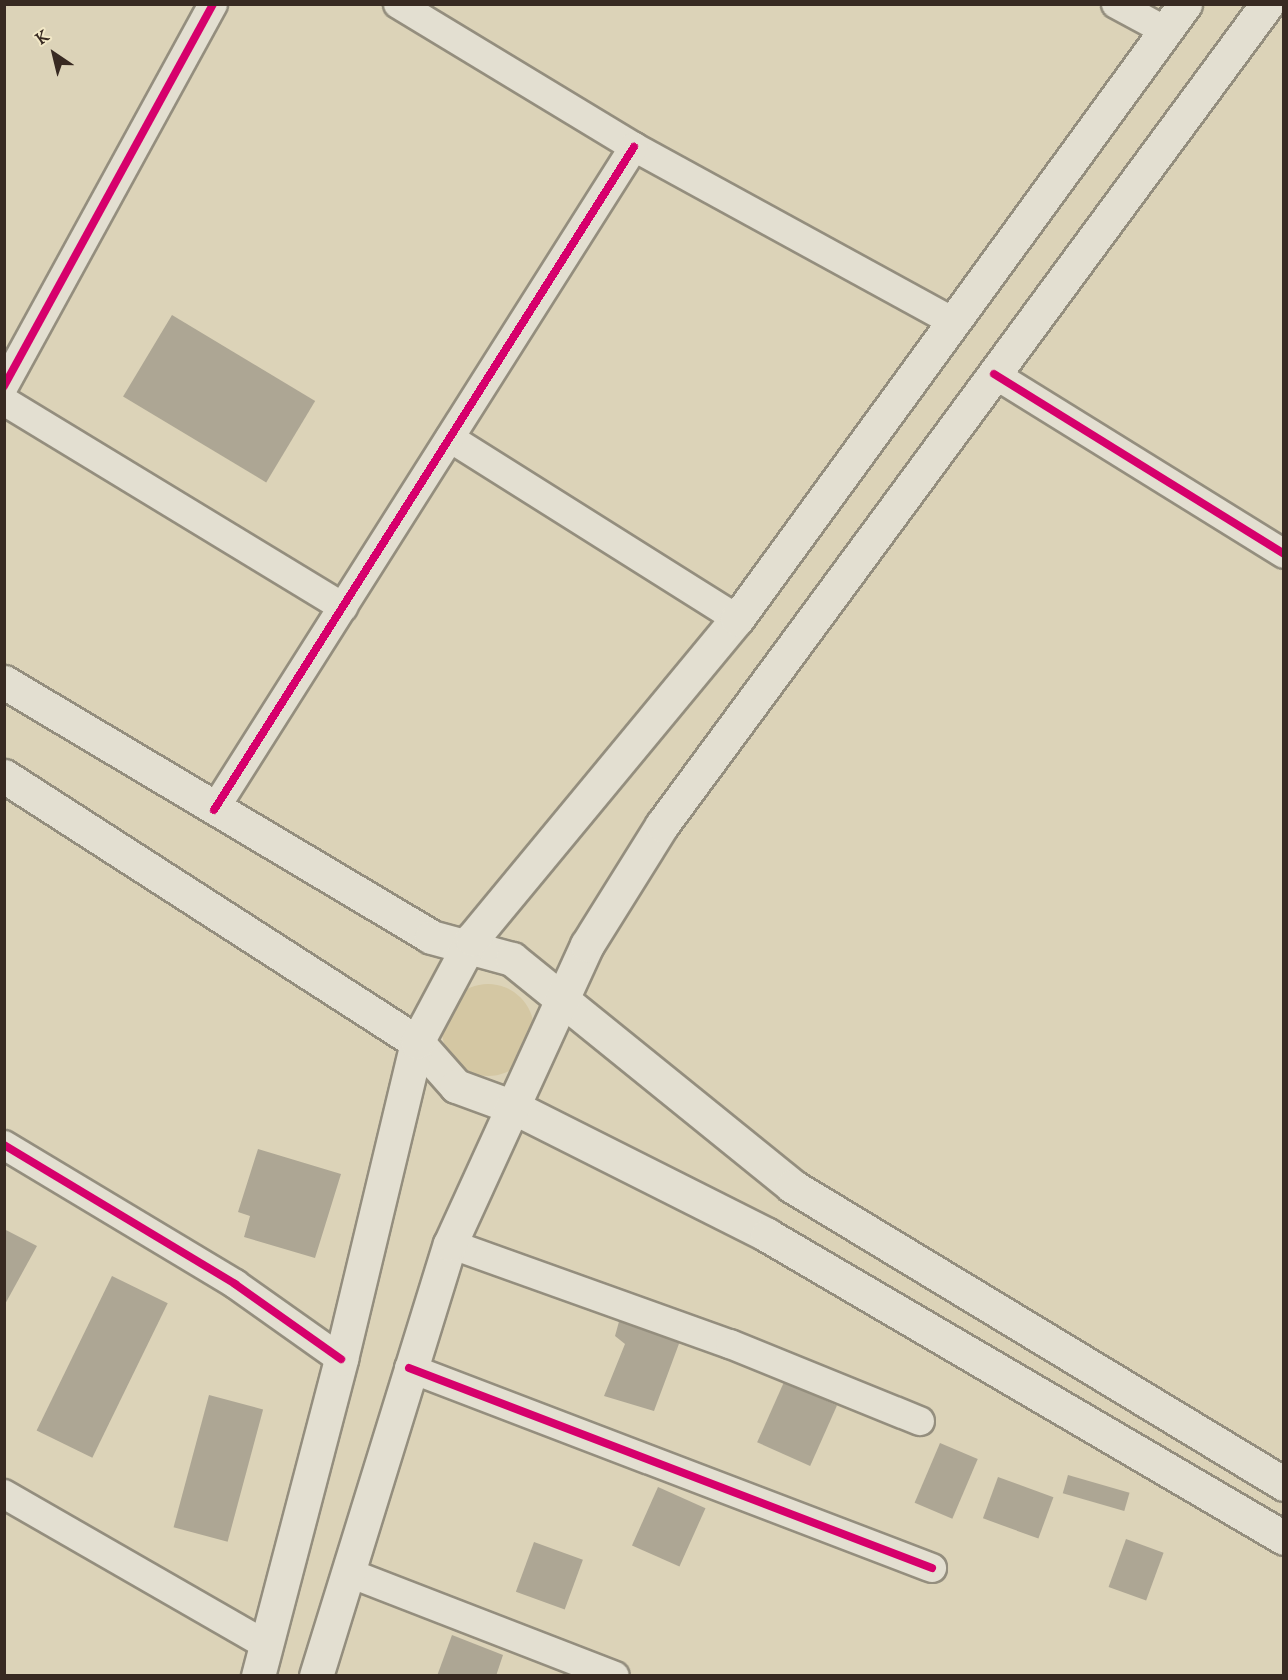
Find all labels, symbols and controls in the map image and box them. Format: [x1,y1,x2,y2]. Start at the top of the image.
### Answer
north arrow [24,24,84,84]
text: K [32,26,55,52]

